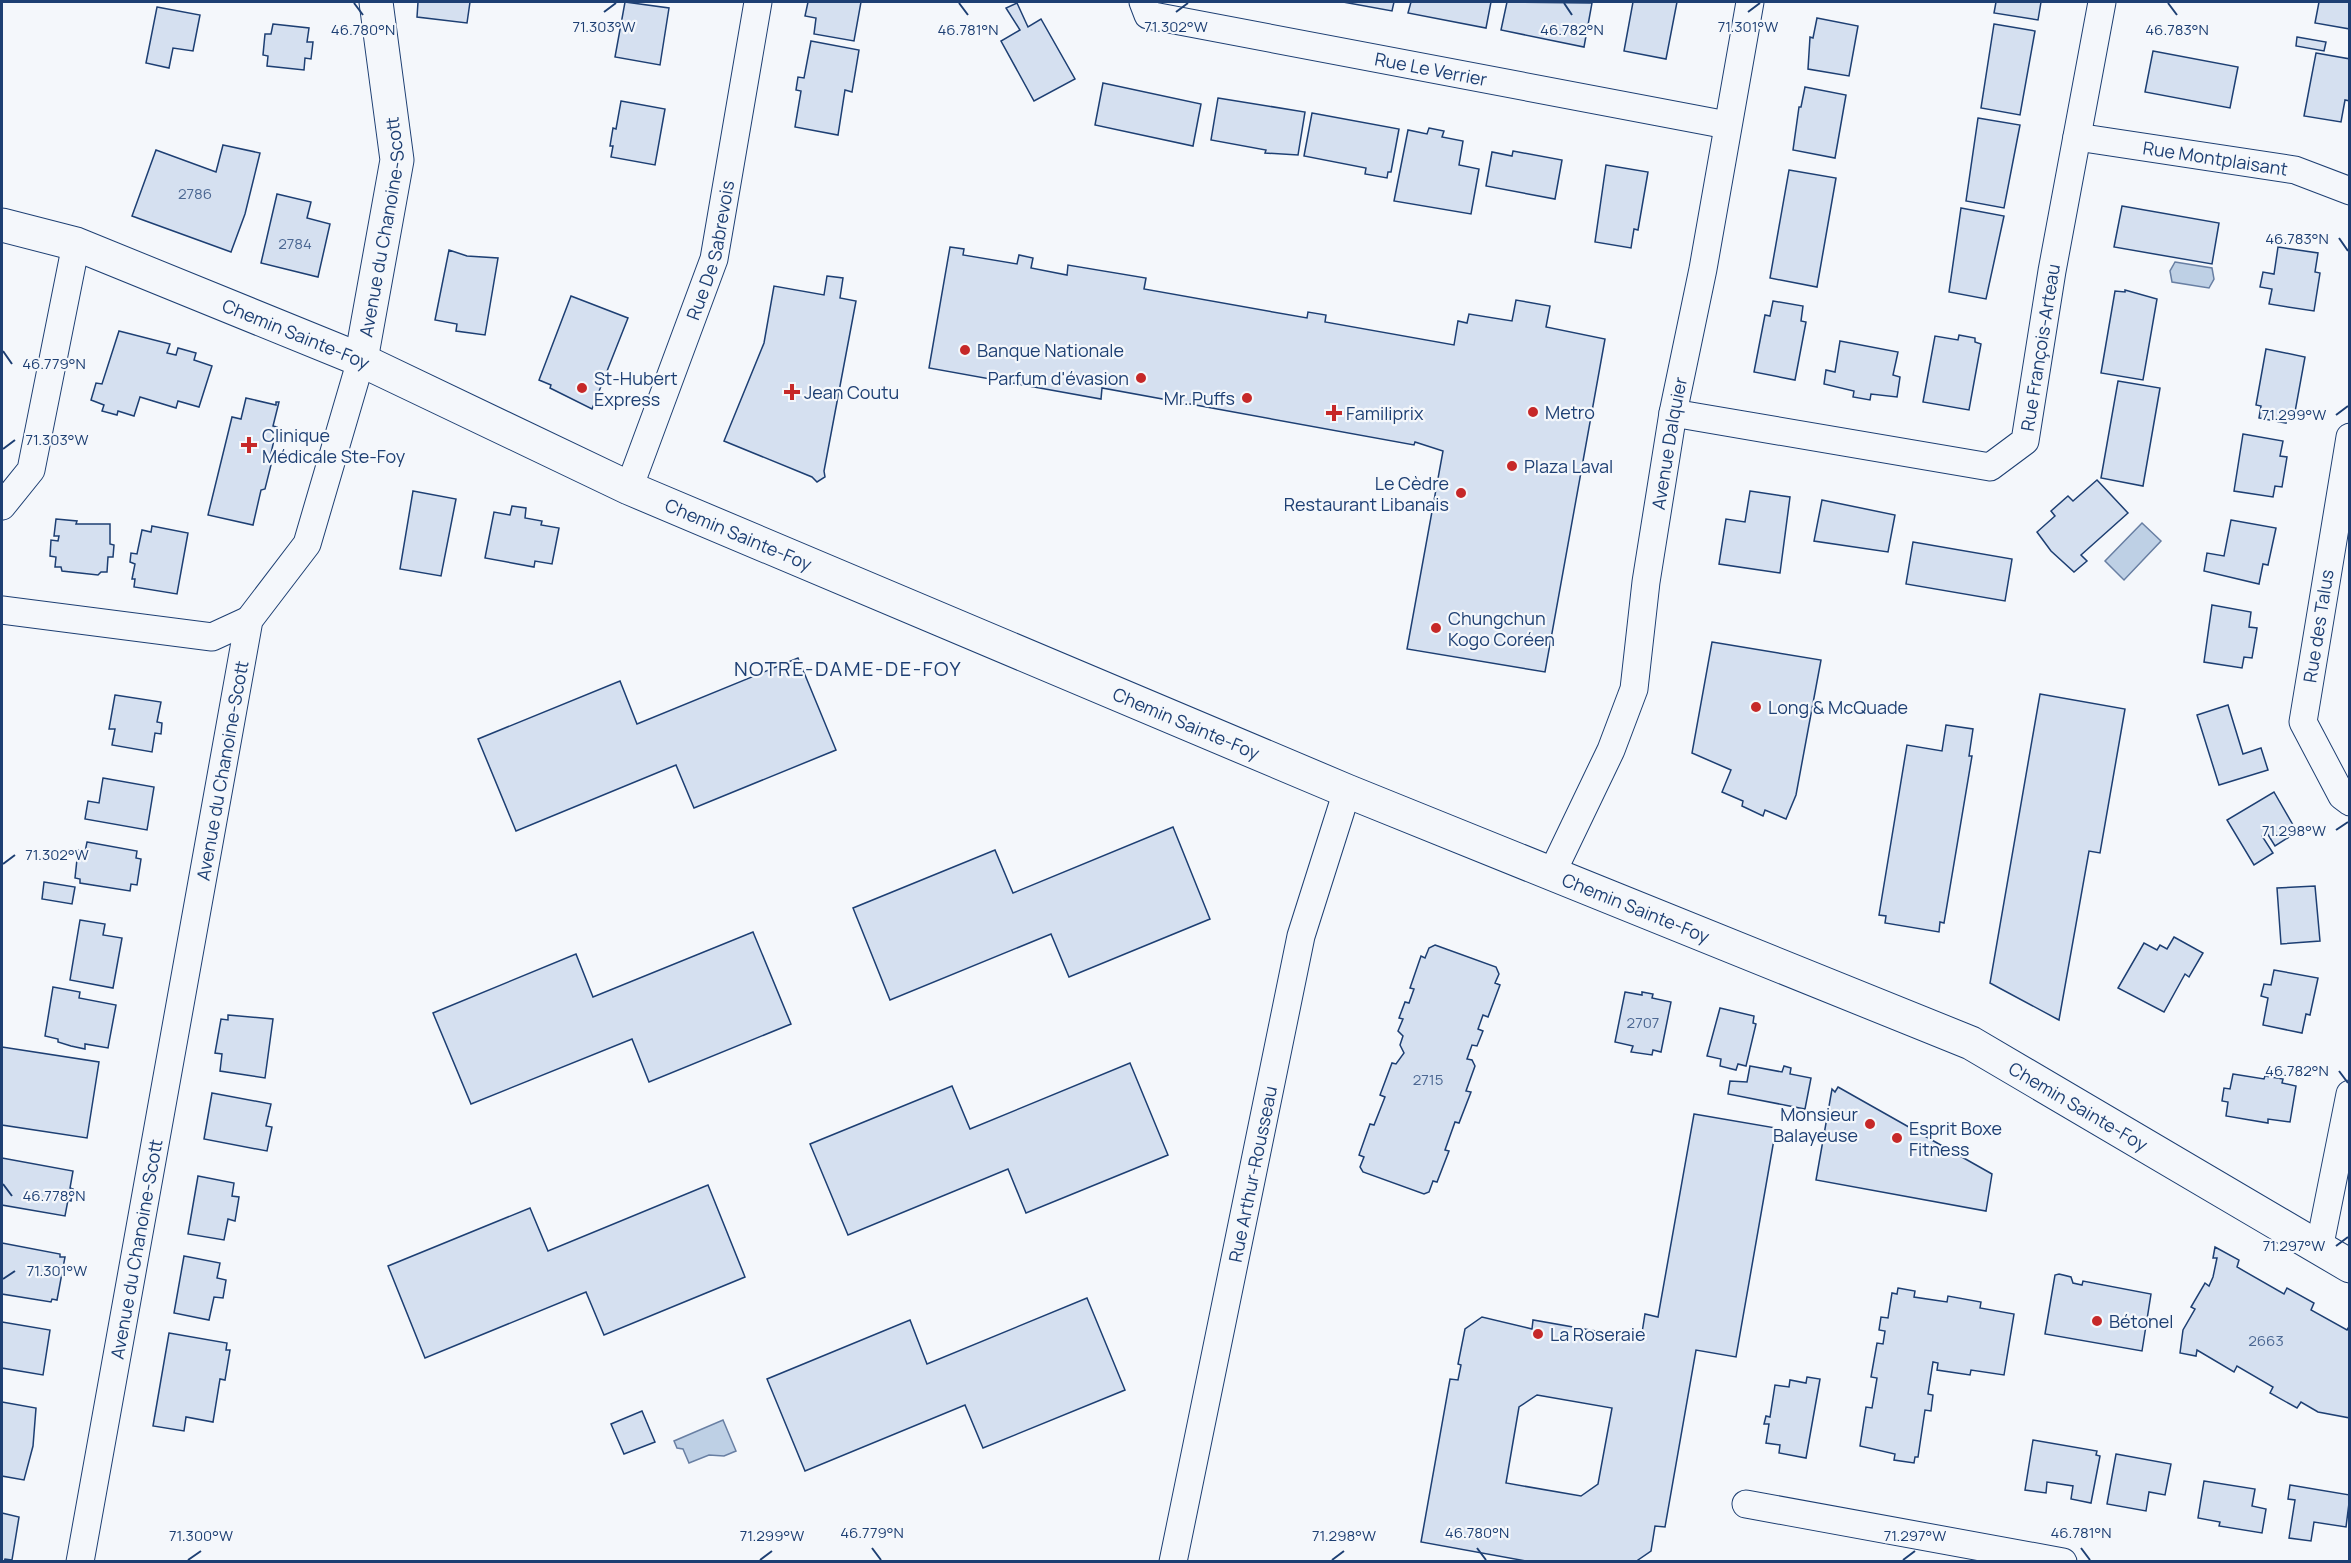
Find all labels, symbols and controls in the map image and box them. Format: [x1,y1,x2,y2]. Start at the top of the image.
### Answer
text: 71.303°W [572,16,636,37]
text: 71.302°W [1144,16,1208,37]
text: 71.301°W [1718,16,1778,37]
text: 46.780°N [331,19,395,40]
text: 46.781°N [937,19,999,40]
text: 46.782°N [1540,19,1604,40]
text: 46.783°N [2145,19,2209,40]
street label: Rue Le Verrier [1373,46,1490,91]
street label: Avenue du Chanoine-Scott [353,116,409,339]
street label: Rue Montplaisant [2141,135,2290,181]
street label: Rue De Sabrevois [680,178,739,323]
house number: 2786 [178,183,212,204]
text: 46.783°N [2265,228,2329,249]
house number: 2784 [278,233,312,254]
street label: Rue François-Arteau [2015,262,2065,433]
street label: Chemin Sainte-Foy [219,293,374,375]
place label: Banque Nationale [977,338,1124,362]
marker: Banque Nationale [958,343,972,357]
text: 46.779°N [22,353,86,374]
place label: St-Hubert Express [594,366,678,411]
place label: Parfum d'évasion [988,366,1129,390]
marker: Parfum d'évasion [1134,371,1148,385]
street label: Avenue Dalquier [1646,374,1692,511]
place label: Jean Coutu [804,380,899,404]
marker: St-Hubert Express [575,381,589,395]
marker: Jean Coutu [785,385,799,399]
place label: Mr. Puffs [1164,386,1235,410]
marker: Mr. Puffs [1240,391,1254,405]
place label: Metro [1545,400,1595,424]
place label: Familiprix [1346,401,1424,425]
text: 71.299°W [2262,404,2326,425]
marker: Metro [1526,405,1540,419]
marker: Familiprix [1327,406,1341,420]
place label: Clinique Médicale Ste-Foy [262,423,406,468]
text: 71.303°W [25,429,89,450]
marker: Clinique Médicale Ste-Foy [240,436,258,454]
place label: Plaza Laval [1524,454,1613,478]
marker: Plaza Laval [1505,459,1519,473]
place label: Le Cèdre Restaurant Libanais [1284,471,1449,516]
marker: Le Cèdre Restaurant Libanais [1454,486,1468,500]
street label: Chemin Sainte-Foy [661,493,816,576]
street label: Rue des Talus [2297,568,2339,684]
place label: Chungchun Kogo Coréen [1448,606,1555,651]
marker: Chungchun Kogo Coréen [1429,621,1443,635]
district label: NOTRE-DAME-DE-FOY [734,655,962,682]
street label: Avenue du Chanoine-Scott [190,659,253,882]
street label: Chemin Sainte-Foy [1109,682,1264,765]
place label: Long & McQuade [1768,695,1908,719]
marker: Long & McQuade [1749,700,1763,714]
text: 71.298°W [2262,820,2326,841]
text: 71.302°W [25,844,89,865]
street label: Chemin Sainte-Foy [1559,867,1714,948]
house number: 2707 [1627,1012,1659,1033]
street label: Chemin Sainte-Foy [2005,1056,2153,1157]
text: 46.782°N [2265,1060,2329,1081]
house number: 2715 [1413,1069,1443,1090]
street label: Rue Arthur-Rousseau [1223,1084,1282,1264]
place label: Monsieur Balayeuse [1773,1102,1859,1147]
place label: Esprit Boxe Fitness [1909,1116,2002,1161]
marker: Monsieur Balayeuse [1863,1117,1877,1131]
marker: Esprit Boxe Fitness [1890,1131,1904,1145]
street label: Avenue du Chanoine-Scott [105,1137,168,1361]
text: 46.778°N [22,1185,86,1206]
text: 71.297°W [2263,1235,2325,1256]
text: 71.301°W [27,1260,87,1281]
place label: Bétonel [2109,1309,2173,1333]
marker: Bétonel [2090,1314,2104,1328]
place label: La Roseraie [1550,1322,1646,1346]
marker: La Roseraie [1531,1327,1545,1341]
house number: 2663 [2248,1330,2284,1351]
text: 46.779°N [840,1522,904,1543]
text: 46.780°N [1445,1522,1509,1543]
text: 46.781°N [2050,1522,2112,1543]
text: 71.300°W [169,1525,233,1546]
text: 71.299°W [740,1525,804,1546]
text: 71.298°W [1312,1525,1376,1546]
text: 71.297°W [1884,1525,1946,1546]

